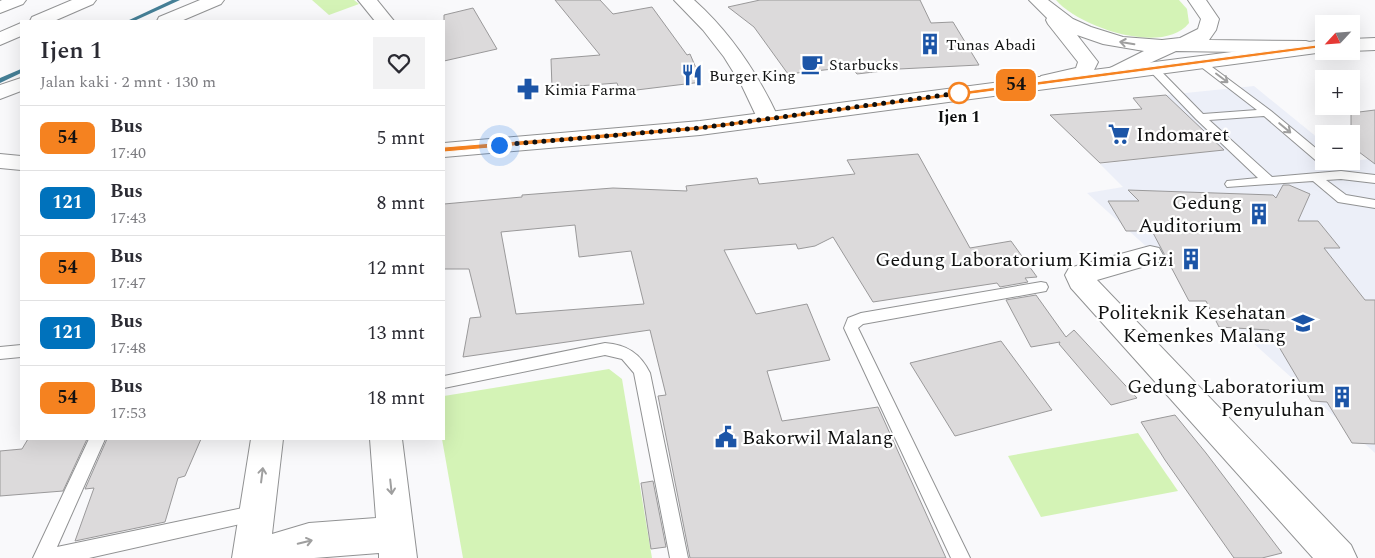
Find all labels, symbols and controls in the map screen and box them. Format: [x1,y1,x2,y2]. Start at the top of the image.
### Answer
north arrow [1315,15,1360,60]
map controls [1315,15,1360,170]
building icon: Tunas Abadi [917,31,943,57]
text: Ijen 1 [40,33,103,69]
place label: Tunas Abadi [946,33,1036,57]
button: heart [373,37,425,89]
one-way arrow [1119,38,1135,48]
cafe icon: Starbucks [799,51,825,77]
place label: Starbucks [829,53,899,77]
restaurant icon: Burger King [679,62,705,88]
place label: Burger King [709,64,796,88]
line badge: 54 [994,69,1038,101]
text: Jalan kaki · 2 mnt · 130 m [40,70,216,94]
button: + [1315,70,1360,115]
text: 54 [1006,71,1026,98]
one-way arrow [1215,72,1228,83]
pharmacy icon: Kimia Farma [515,76,541,102]
place label: Kimia Farma [544,78,636,102]
marker: Ijen 1 [948,82,970,104]
place label: Ijen 1 [938,105,980,129]
text: Bus [110,112,143,141]
place label: Indomaret [1136,120,1229,150]
supermarket icon: Indomaret [1106,121,1132,147]
one-way arrow [1278,122,1291,133]
text: 54 [57,124,78,151]
text: 5 mnt [377,124,425,153]
button: − [1315,125,1360,170]
your location [487,133,512,158]
text: 17:40 [110,141,146,165]
text: Bus [110,177,143,206]
place label: Gedung Auditorium [1138,188,1242,241]
text: 121 [52,189,83,216]
text: 8 mnt [377,189,425,218]
building icon: Gedung Auditorium [1246,201,1272,227]
text: 17:43 [110,206,146,230]
text: Bus [110,242,143,271]
place label: Gedung Laboratorium Kimia Gizi [875,245,1174,275]
building icon: Gedung Laboratorium Kimia Gizi [1178,246,1204,272]
text: 54 [57,254,78,281]
text: 12 mnt [367,254,425,283]
text: 17:47 [110,271,146,295]
place label: Politeknik Kesehatan Kemenkes Malang [1097,298,1286,351]
text: Bus [110,307,143,336]
school or university icon: Politeknik Kesehatan Kemenkes Malang [1290,310,1316,336]
text: 121 [52,319,83,346]
text: 13 mnt [367,319,425,348]
text: 17:48 [110,336,146,360]
text: Bus [110,372,143,401]
place label: Gedung Laboratorium Penyuluhan [1127,372,1325,425]
text: 54 [57,384,78,411]
text: 18 mnt [367,384,425,413]
building icon: Gedung Laboratorium Penyuluhan [1329,384,1355,410]
text: 17:53 [110,401,146,425]
place label: Bakorwil Malang [742,423,894,453]
public building icon: Bakorwil Malang [713,424,739,450]
one-way arrow [257,467,267,483]
one-way arrow [387,479,396,495]
one-way arrow [297,537,313,546]

